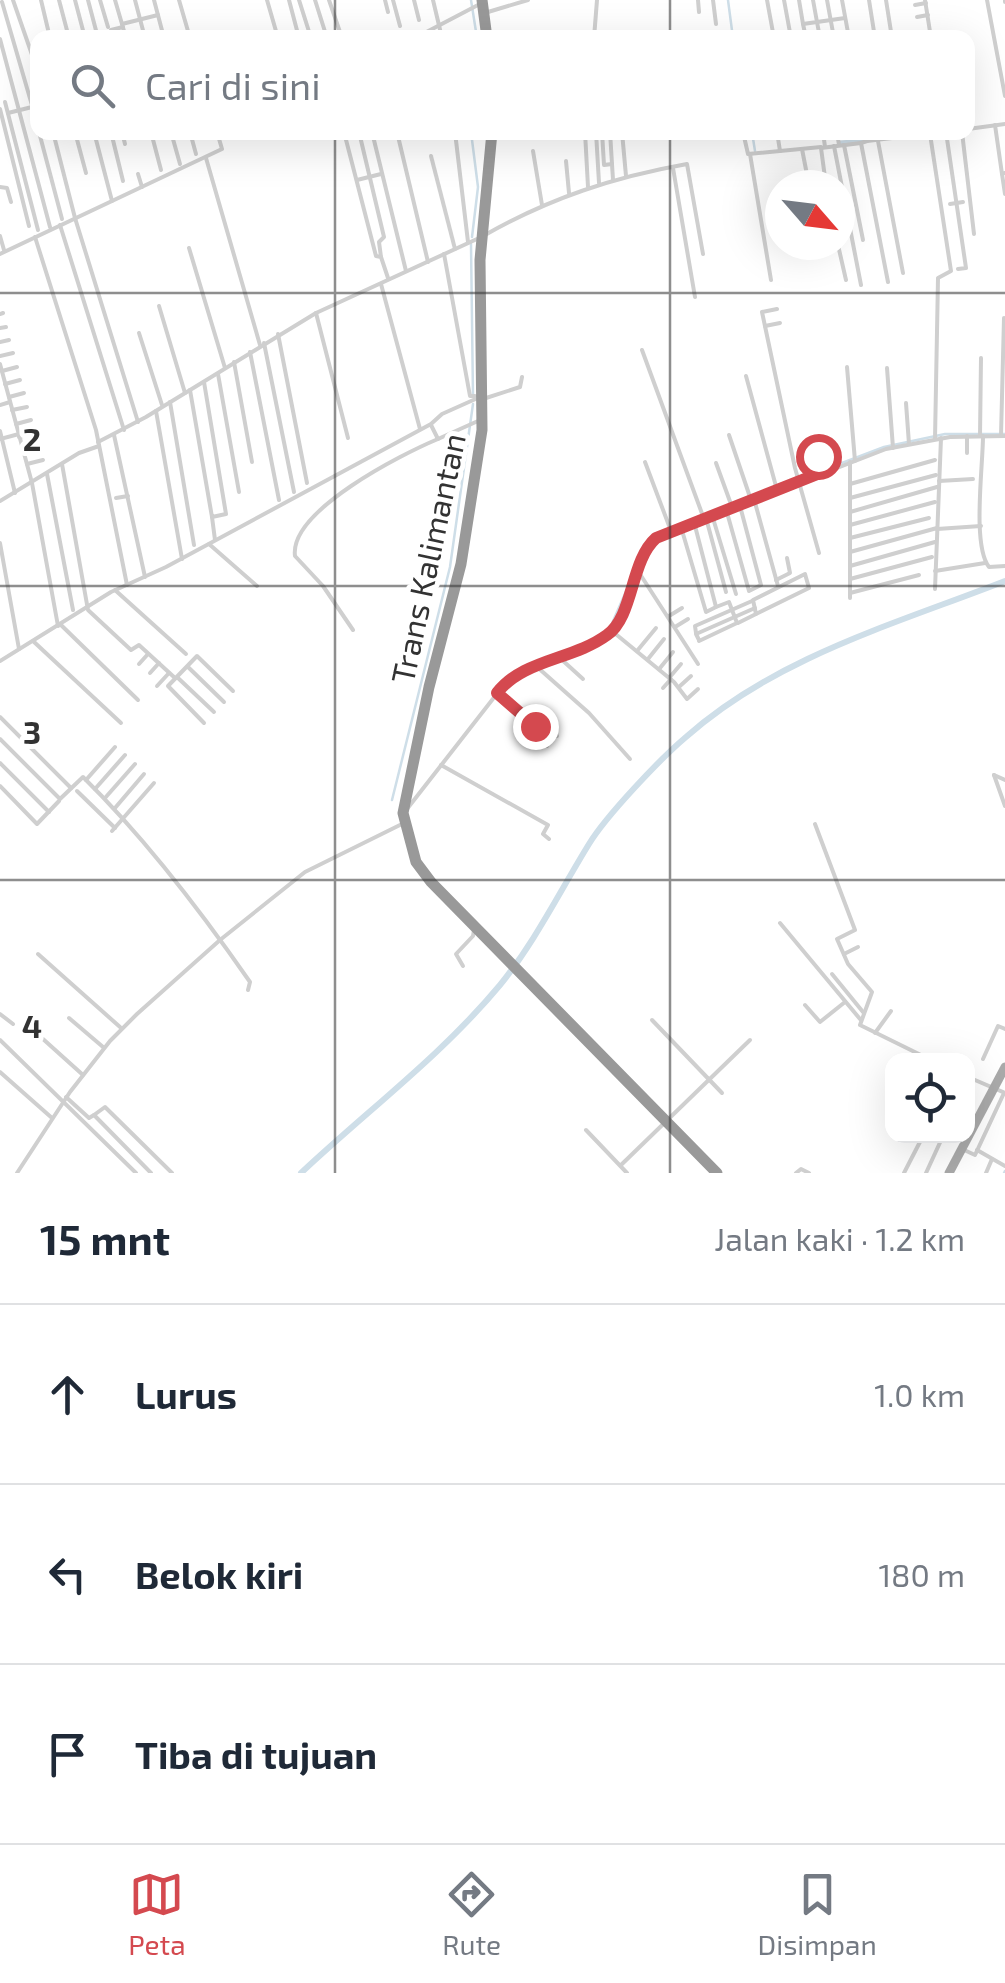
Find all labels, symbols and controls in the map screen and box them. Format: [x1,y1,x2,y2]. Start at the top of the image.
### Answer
search box [30,30,975,140]
icon: search [65,58,120,113]
text: Cari di sini [145,62,321,108]
north arrow [765,170,855,260]
text: 2 [23,419,41,457]
street label: Trans Kalimantan [382,430,472,686]
route start [796,434,842,480]
route end [513,704,559,750]
text: 3 [23,712,41,750]
text: 4 [22,1006,42,1044]
map controls [885,1053,975,1143]
button: locate [885,1053,975,1143]
text: 15 mnt [40,1213,170,1263]
text: Jalan kaki · 1.2 km [714,1219,965,1257]
icon: ahead [40,1367,95,1422]
text: Lurus [135,1371,237,1417]
text: 1.0 km [874,1375,965,1413]
icon: left [40,1547,95,1602]
text: Belok kiri [135,1551,303,1597]
text: 180 m [878,1555,965,1593]
icon: arrive [40,1727,95,1782]
text: Tiba di tujuan [135,1731,377,1777]
tab: Peta [128,1867,186,1961]
tab: Rute [442,1867,501,1961]
tab: Disimpan [758,1867,877,1961]

